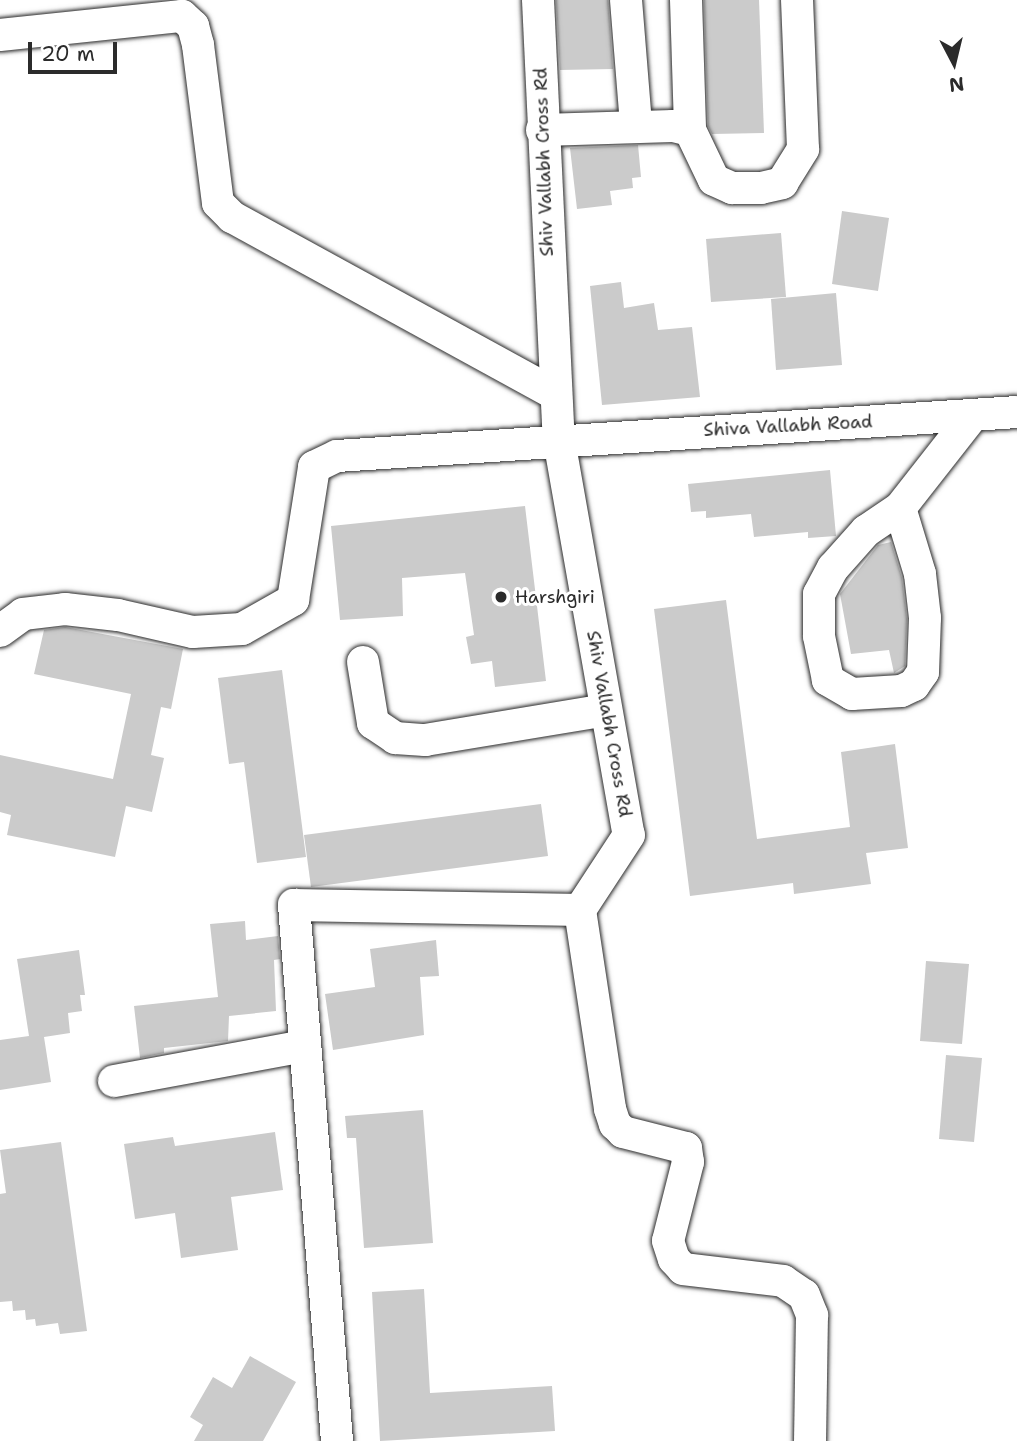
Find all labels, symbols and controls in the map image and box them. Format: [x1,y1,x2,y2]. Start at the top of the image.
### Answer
scale bar [32,28,121,72]
north arrow [919,28,989,98]
text: 20 m [41,40,95,68]
street label: Shiv Vallabh Cross Rd [530,67,558,257]
text: N [948,71,966,98]
street label: Shiva Vallabh Road [703,411,873,441]
place label: Harshgiri [515,586,595,608]
marker: Harshgiri [493,589,509,605]
street label: Shiv Vallabh Cross Rd [582,629,636,819]

